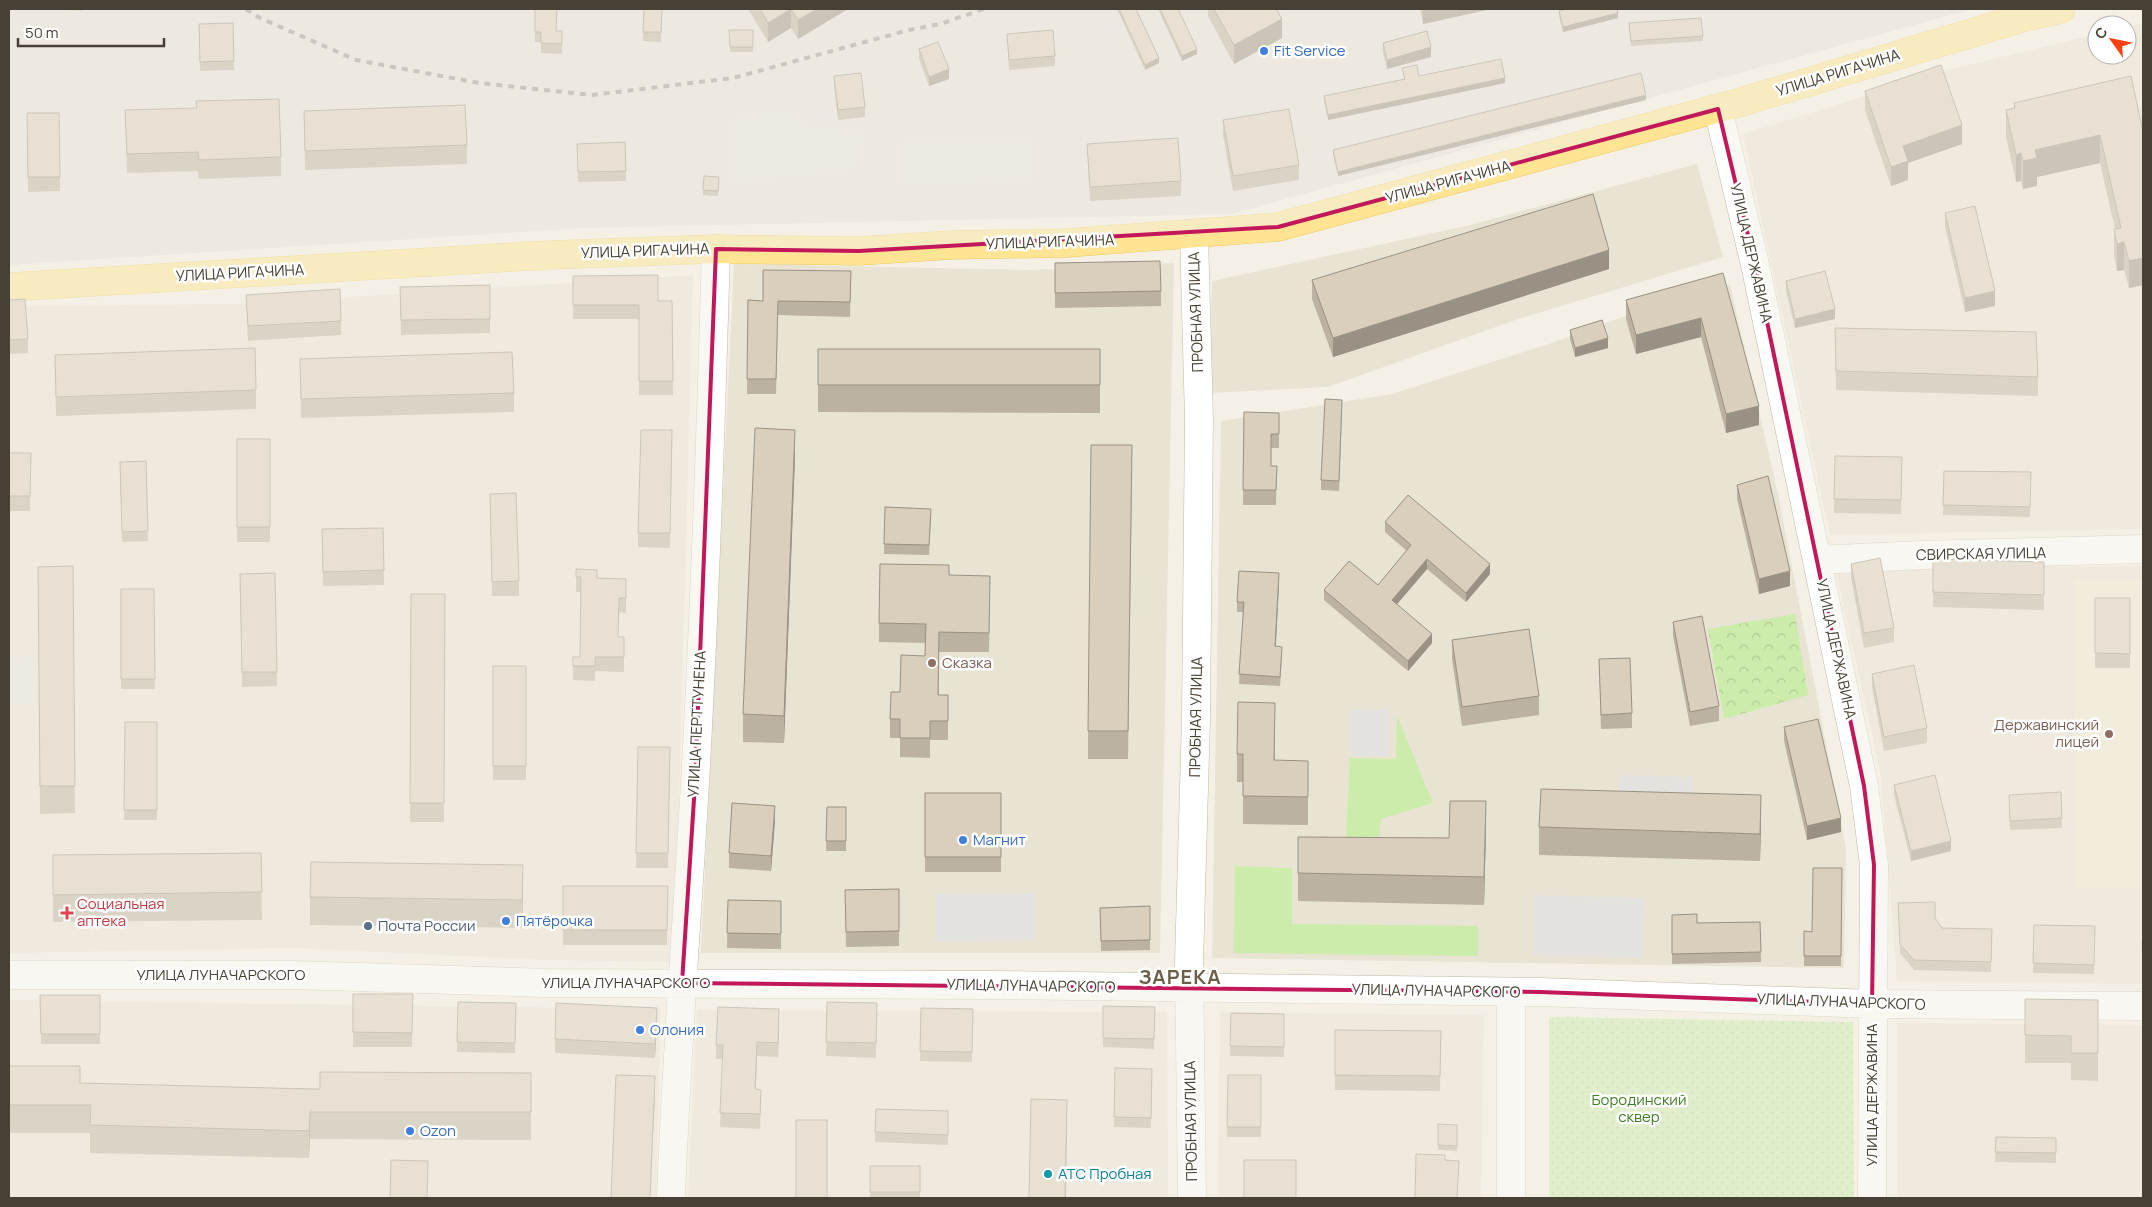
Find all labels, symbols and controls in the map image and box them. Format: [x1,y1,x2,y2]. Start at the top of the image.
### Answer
scale bar [18,15,164,47]
north arrow [2087,15,2137,65]
text: 50 m [25,22,59,43]
text: С [2090,23,2111,42]
place label: Fit Service [1274,40,1346,61]
street label: УЛИЦА РИГАЧИНА [1773,44,1903,101]
marker: Fit Service [1258,45,1270,57]
street label: УЛИЦА РИГАЧИНА [1383,155,1513,208]
street label: УЛИЦА ДЕРЖАВИНА [1725,181,1778,325]
street label: УЛИЦА РИГАЧИНА [985,229,1115,254]
street label: УЛИЦА РИГАЧИНА [580,238,710,263]
street label: ПРОБНАЯ УЛИЦА [1183,251,1208,373]
street label: УЛИЦА РИГАЧИНА [175,259,305,286]
street label: СВИРСКАЯ УЛИЦА [1916,542,2047,565]
street label: УЛИЦА ДЕРЖАВИНА [1811,577,1862,722]
street label: УЛИЦА ПЕРТТУНЕНА [682,650,711,798]
place label: Сказка [942,652,992,673]
street label: ПРОБНАЯ УЛИЦА [1184,656,1207,778]
marker: Сказка [926,657,938,669]
place label: Державинский лицей [1994,714,2099,752]
marker: Державинский лицей [2103,728,2115,740]
place label: Магнит [973,829,1026,850]
marker: Магнит [957,834,969,846]
place label: Социальная аптека [77,893,165,931]
marker: Социальная аптека [61,907,73,919]
place label: Пятёрочка [516,910,593,931]
place label: Почта России [378,915,475,936]
marker: Пятёрочка [500,915,512,927]
marker: Почта России [362,920,374,932]
district label: ЗАРЕКА [1138,963,1222,990]
street label: УЛИЦА ЛУНАЧАРСКОГО [137,964,306,985]
street label: УЛИЦА ЛУНАЧАРСКОГО [542,972,711,993]
street label: УЛИЦА ЛУНАЧАРСКОГО [946,974,1116,997]
street label: УЛИЦА ЛУНАЧАРСКОГО [1351,979,1521,1002]
street label: УЛИЦА ЛУНАЧАРСКОГО [1756,988,1926,1015]
place label: Олония [650,1019,704,1040]
street label: УЛИЦА ДЕРЖАВИНА [1861,1023,1882,1167]
marker: Олония [634,1024,646,1036]
street label: ПРОБНАЯ УЛИЦА [1179,1060,1202,1182]
park label: Бородинский сквер [1592,1089,1686,1127]
place label: Ozon [420,1120,456,1141]
marker: Ozon [404,1125,416,1137]
place label: АТС Пробная [1058,1163,1152,1184]
marker: АТС Пробная [1042,1168,1054,1180]

